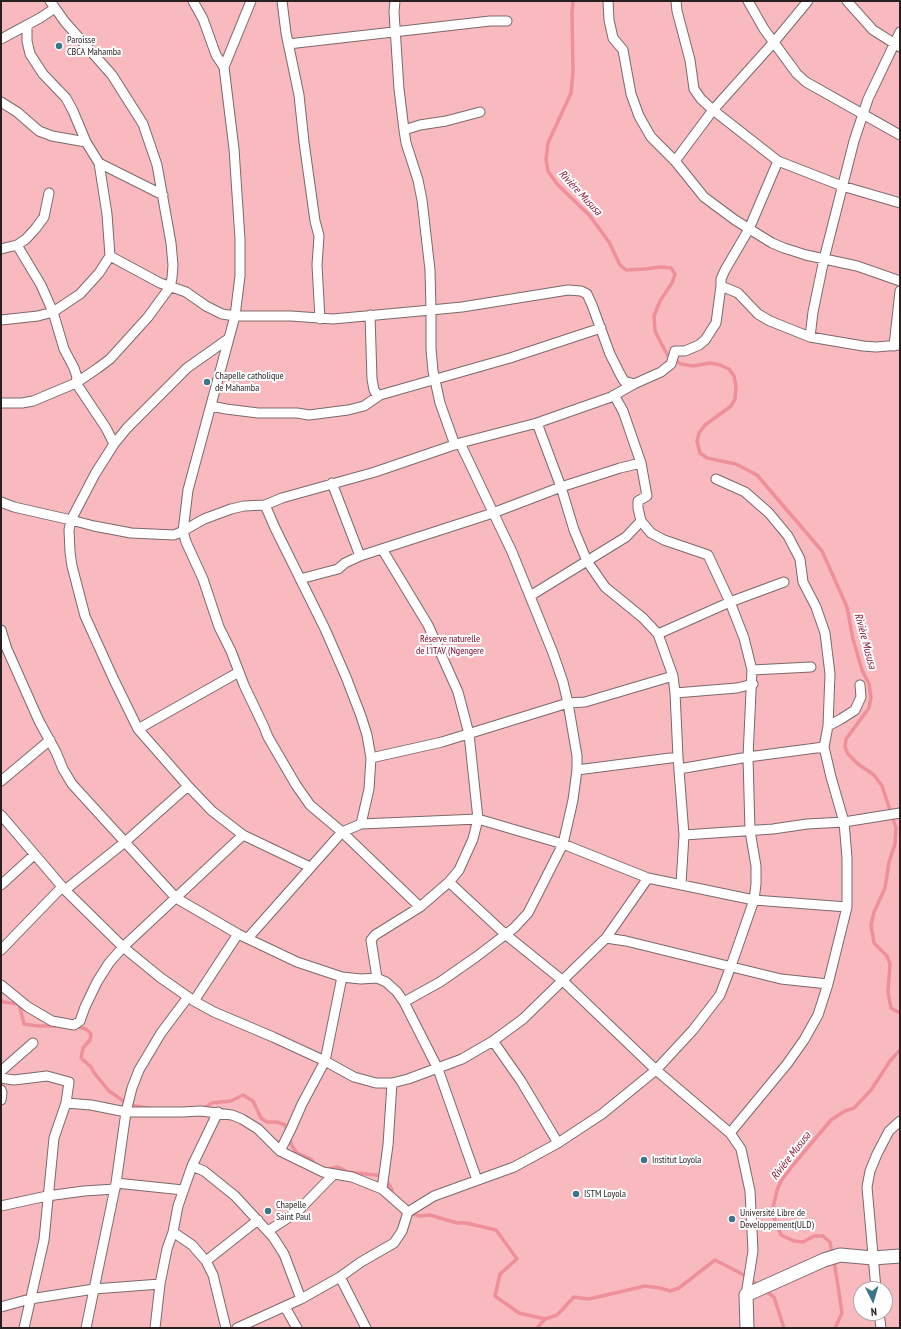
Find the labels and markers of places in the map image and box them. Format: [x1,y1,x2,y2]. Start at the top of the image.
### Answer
place label: Paroisse CBCA Mahamba [67,34,121,58]
marker: Paroisse CBCA Mahamba [54,41,64,51]
place label: Chapelle catholique de Mahamba [215,370,284,394]
marker: Chapelle catholique de Mahamba [202,377,212,387]
place label: Institut Loyola [652,1154,701,1166]
marker: Institut Loyola [639,1155,649,1165]
place label: ISTM Loyola [584,1188,626,1200]
marker: ISTM Loyola [571,1189,581,1199]
place label: Chapelle Saint Paul [276,1199,311,1222]
marker: Chapelle Saint Paul [263,1206,273,1216]
place label: Université Libre de Developpement(ULD) [740,1207,814,1230]
marker: Université Libre de Developpement(ULD) [727,1214,737,1224]

